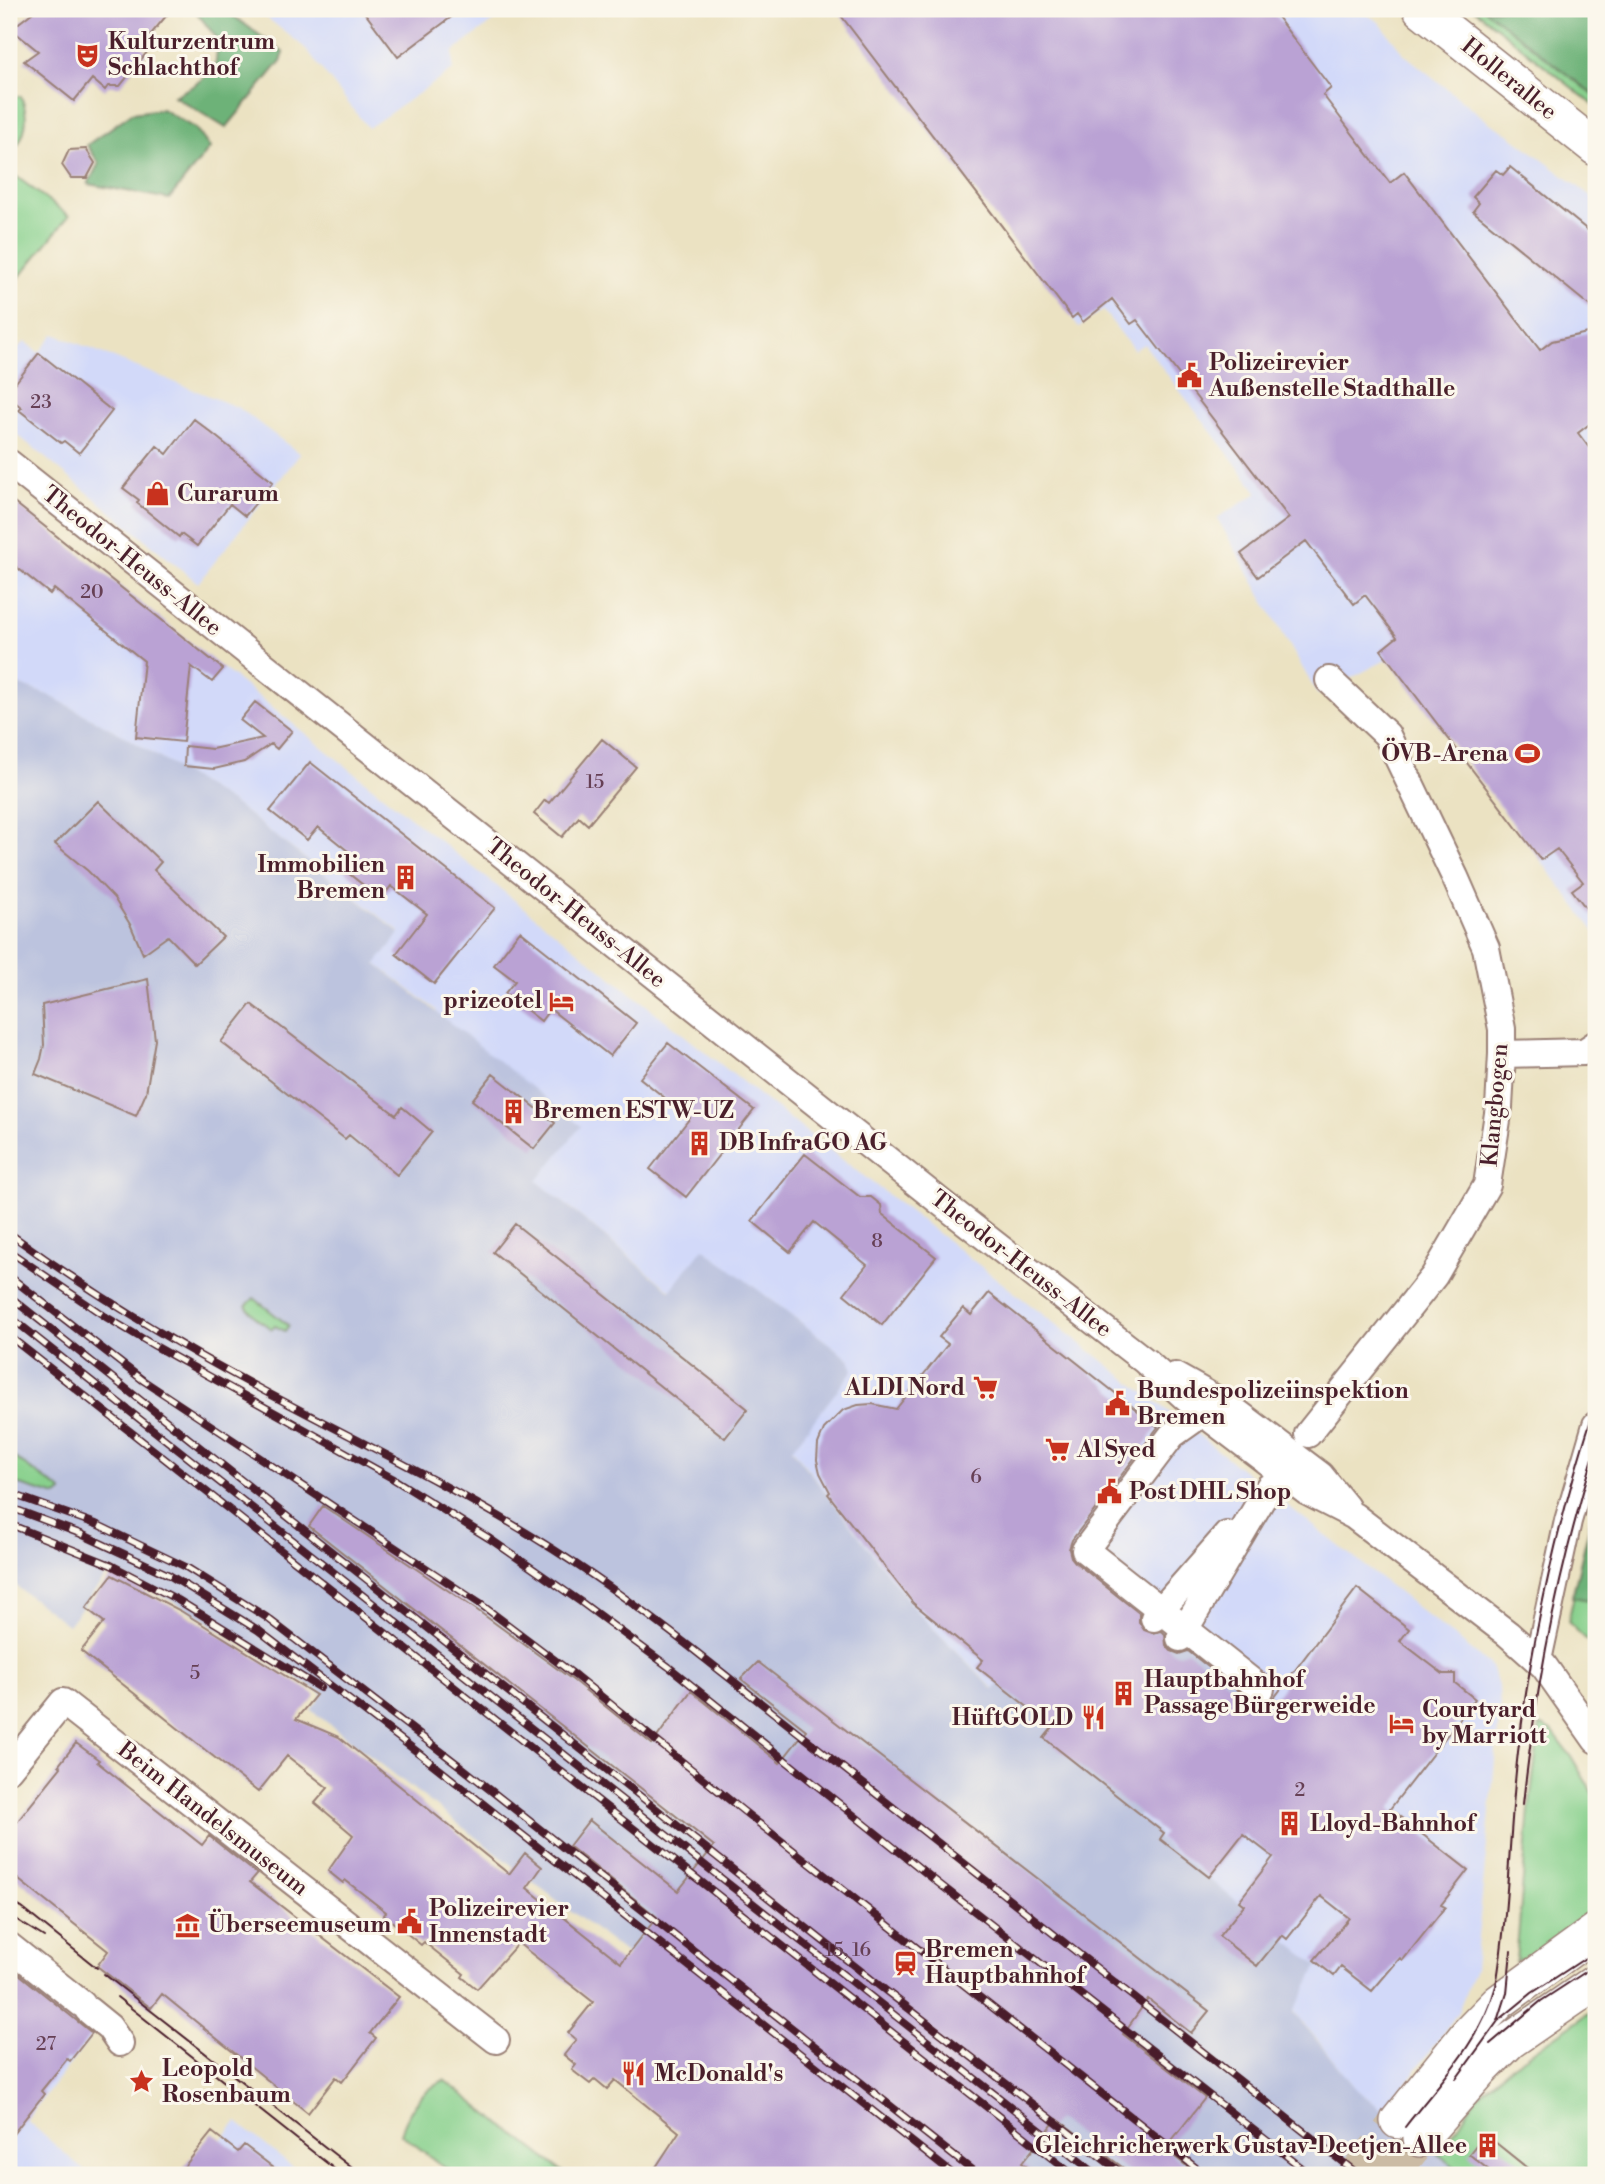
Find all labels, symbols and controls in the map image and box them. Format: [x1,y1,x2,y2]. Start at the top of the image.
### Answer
place label: Kulturzentrum Schlachthof [108,28,275,82]
street label: Hollerallee [1456,32,1562,126]
theatre icon: Kulturzentrum Schlachthof [74,41,102,69]
place label: Polizeirevier Außenstelle Stadthalle [1208,349,1455,403]
public building icon: Polizeirevier Außenstelle Stadthalle [1175,362,1203,390]
house number: 23 [30,390,52,414]
street label: Theodor-Heuss-Allee [37,480,227,642]
shop icon: Curarum [143,480,171,508]
place label: Curarum [177,480,279,508]
house number: 20 [80,580,104,604]
place label: ÖVB-Arena [1381,737,1509,768]
sports icon: ÖVB-Arena [1514,740,1542,768]
house number: 15 [586,770,604,794]
street label: Theodor-Heuss-Allee [481,832,671,994]
place label: Immobilien Bremen [258,851,385,905]
building icon: Immobilien Bremen [391,864,419,892]
place label: prizeotel [443,987,542,1015]
hotel icon: prizeotel [548,987,576,1015]
street label: Klangbogen [1476,1042,1514,1168]
building icon: Bremen ESTW-UZ [499,1097,527,1125]
place label: Bremen ESTW-UZ [533,1097,734,1125]
building icon: DB InfraGO AG [685,1129,713,1157]
place label: DB InfraGO AG [719,1129,887,1157]
street label: Theodor-Heuss-Allee [925,1184,1117,1344]
house number: 8 [871,1229,883,1253]
place label: ALDI Nord [844,1374,965,1402]
supermarket icon: ALDI Nord [971,1374,999,1402]
place label: Bundespolizeiinspektion Bremen [1137,1377,1409,1431]
public building icon: Bundespolizeiinspektion Bremen [1103,1390,1131,1418]
supermarket icon: Al Syed [1043,1436,1071,1464]
place label: Al Syed [1076,1436,1156,1464]
house number: 6 [970,1465,982,1489]
public building icon: Post DHL Shop [1095,1478,1123,1506]
place label: Post DHL Shop [1129,1478,1291,1506]
house number: 5 [190,1661,200,1685]
place label: Hauptbahnhof Passage Bürgerweide [1144,1666,1376,1720]
building icon: Hauptbahnhof Passage Bürgerweide [1110,1679,1138,1707]
place label: Courtyard by Marriott [1422,1696,1547,1750]
place label: HüftGOLD [952,1704,1073,1732]
restaurant icon: HüftGOLD [1079,1704,1107,1732]
hotel icon: Courtyard by Marriott [1388,1709,1416,1737]
street label: Beim Handelsmuseum [111,1735,314,1902]
house number: 2 [1295,1778,1305,1802]
building icon: Lloyd-Bahnhof [1276,1810,1304,1838]
place label: Lloyd-Bahnhof [1310,1810,1478,1838]
place label: Polizeirevier Innenstadt [429,1895,569,1949]
place label: Überseemuseum [208,1908,391,1939]
public building icon: Polizeirevier Innenstadt [395,1908,423,1936]
museum icon: Überseemuseum [174,1911,202,1939]
place label: Bremen Hauptbahnhof [925,1936,1088,1990]
house number: 15, 16 [825,1938,871,1962]
station icon: Bremen Hauptbahnhof [891,1949,919,1977]
house number: 27 [36,2032,57,2056]
place label: Leopold Rosenbaum [162,2055,291,2109]
restaurant icon: McDonald's [620,2060,648,2088]
place label: McDonald's [654,2060,783,2088]
place icon: Leopold Rosenbaum [128,2068,156,2096]
place label: Gleichricherwerk Gustav-Deetjen-Allee [1035,2132,1467,2160]
building icon: Gleichricherwerk Gustav-Deetjen-Allee [1473,2132,1501,2160]

